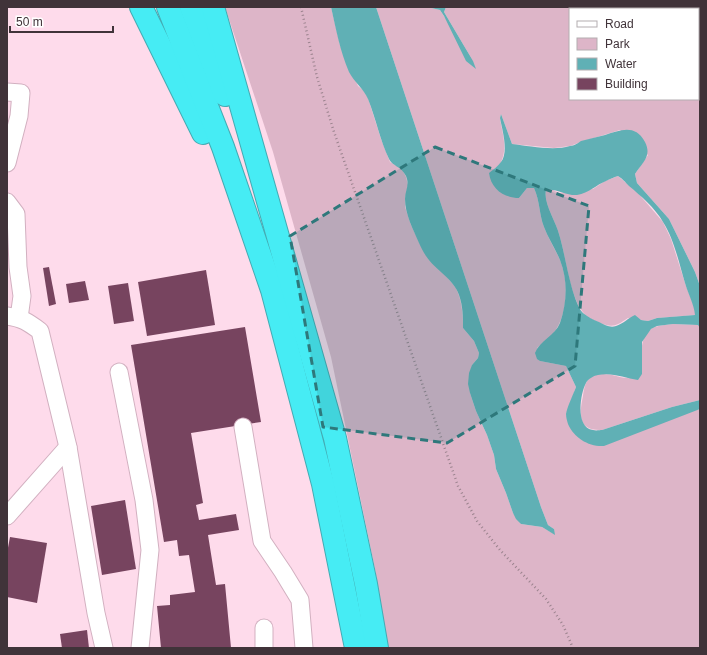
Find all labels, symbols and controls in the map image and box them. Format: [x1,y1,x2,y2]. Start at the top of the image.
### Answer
scale bar [10,8,113,34]
legend [569,8,699,100]
text: 50 m [16,15,43,29]
text: Road [605,17,634,31]
text: Park [605,37,631,51]
text: Water [605,57,637,71]
text: Building [605,77,648,91]

